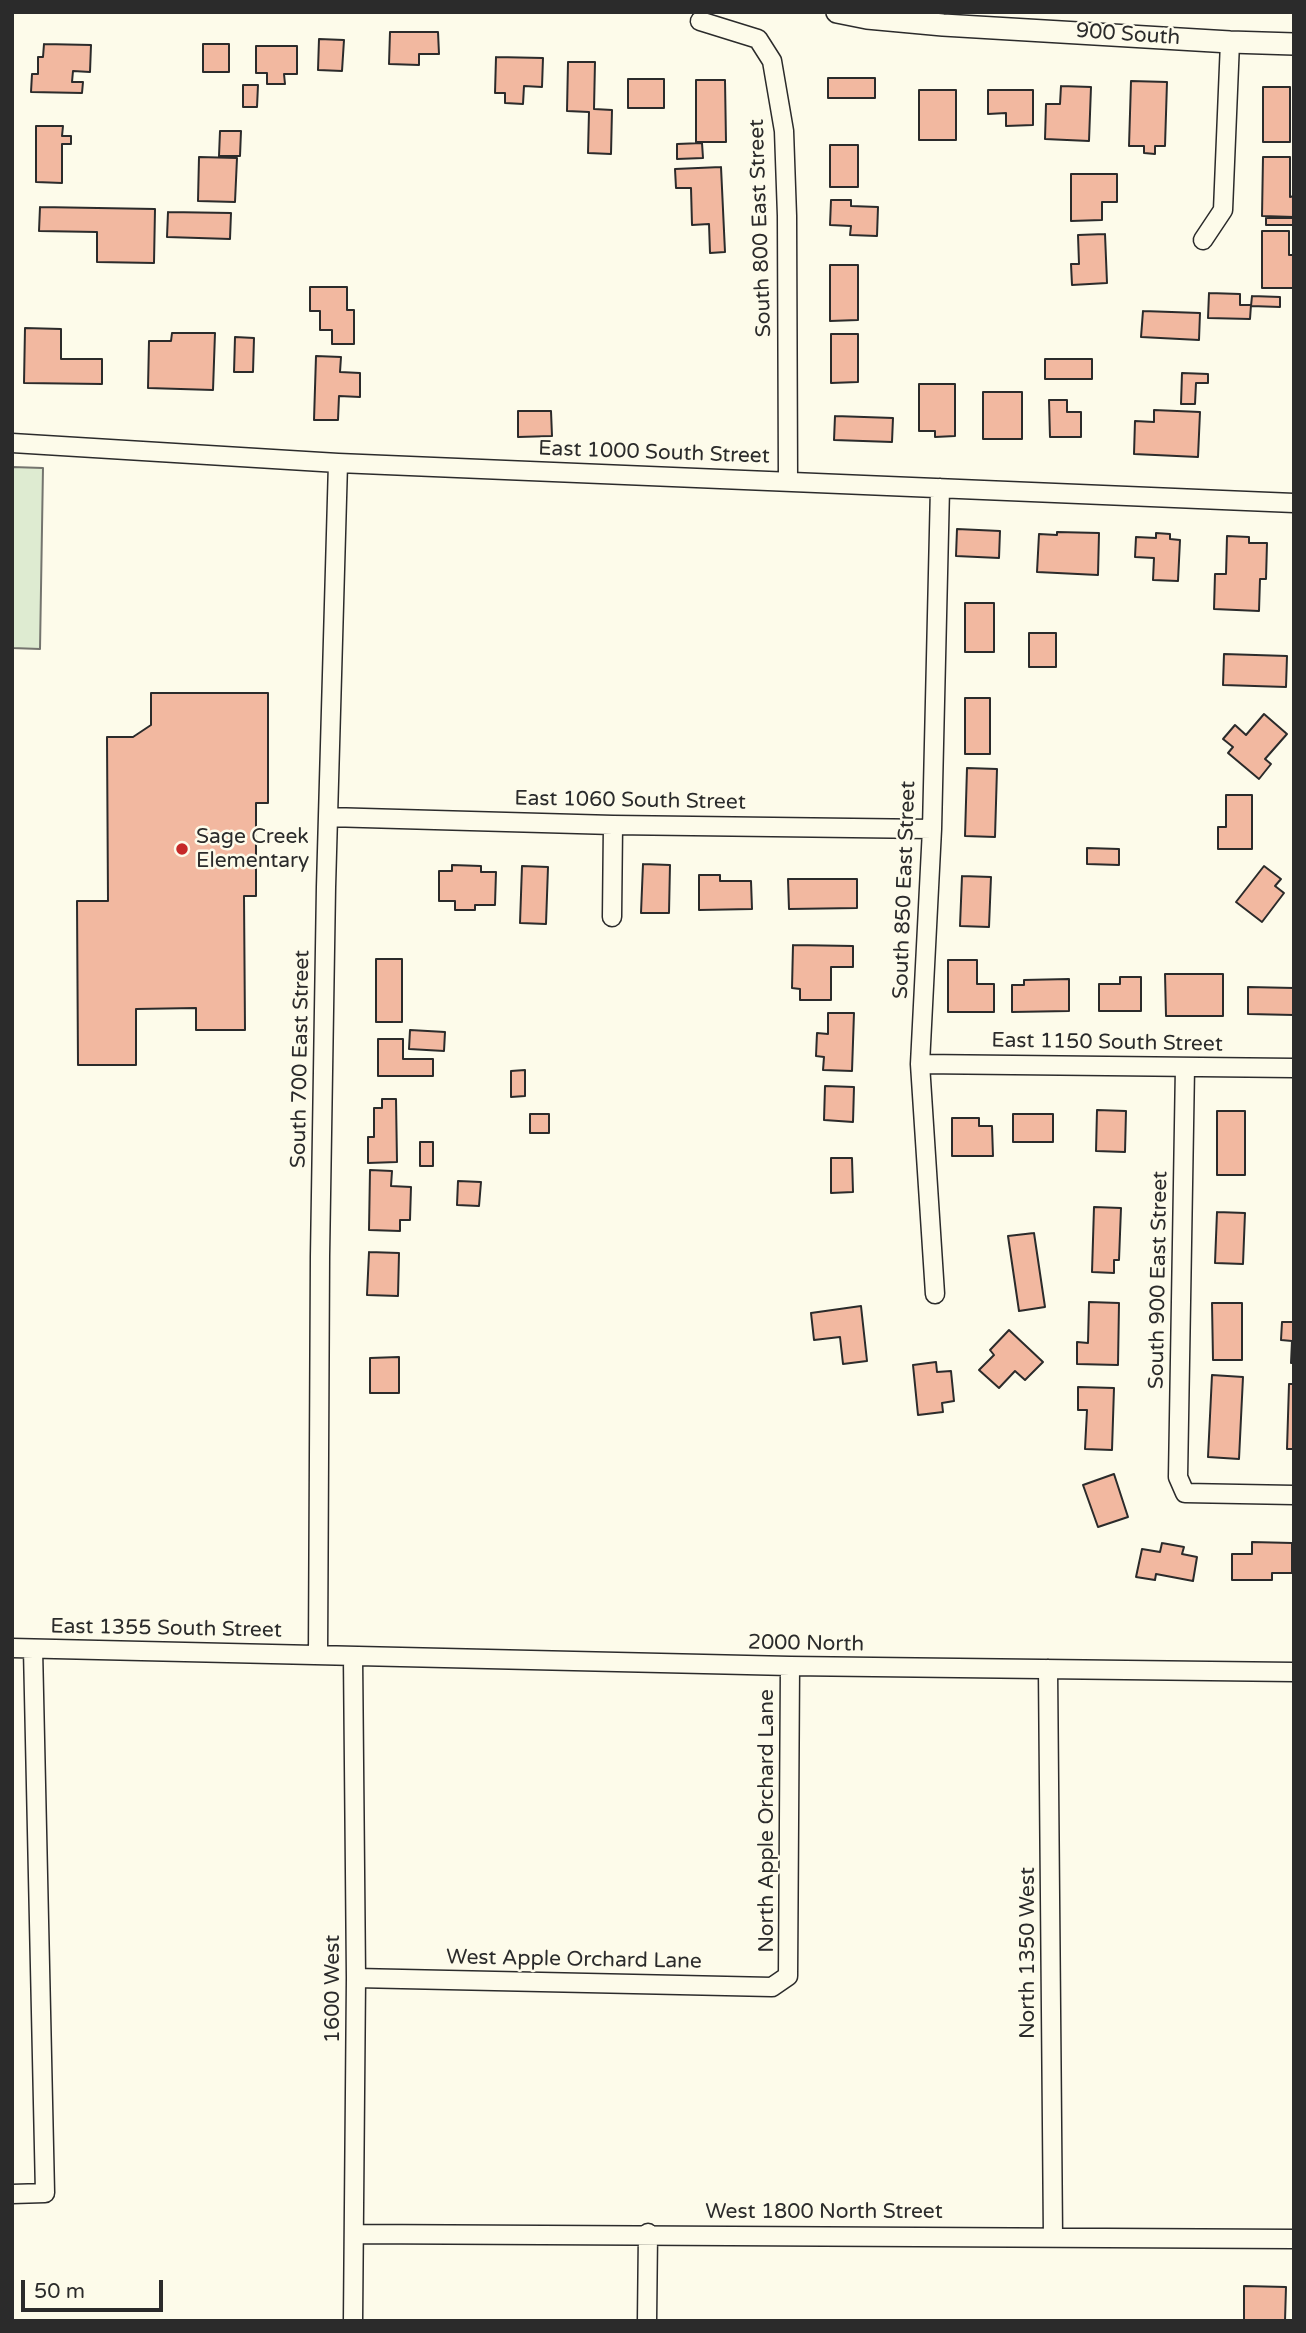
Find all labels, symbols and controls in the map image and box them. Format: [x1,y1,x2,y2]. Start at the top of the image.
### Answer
street label: 900 South [1075,19,1181,51]
street label: South 800 East Street [745,118,777,338]
street label: East 1000 South Street [538,436,770,470]
street label: South 850 East Street [889,780,921,1000]
street label: East 1060 South Street [514,786,746,816]
place label: Sage Creek Elementary [196,824,309,874]
marker: Sage Creek Elementary [174,841,190,857]
street label: South 700 East Street [286,950,316,1168]
street label: East 1150 South Street [991,1028,1223,1058]
street label: South 900 East Street [1144,1171,1174,1389]
street label: East 1355 South Street [50,1614,282,1644]
street label: 2000 North [748,1630,864,1658]
street label: North Apple Orchard Lane [754,1689,780,1953]
street label: North 1350 West [1015,1867,1041,2039]
street label: 1600 West [320,1935,346,2043]
street label: West Apple Orchard Lane [446,1945,702,1975]
street label: West 1800 North Street [705,2199,943,2225]
scale bar [24,2266,166,2310]
text: 50 m [34,2279,85,2304]

